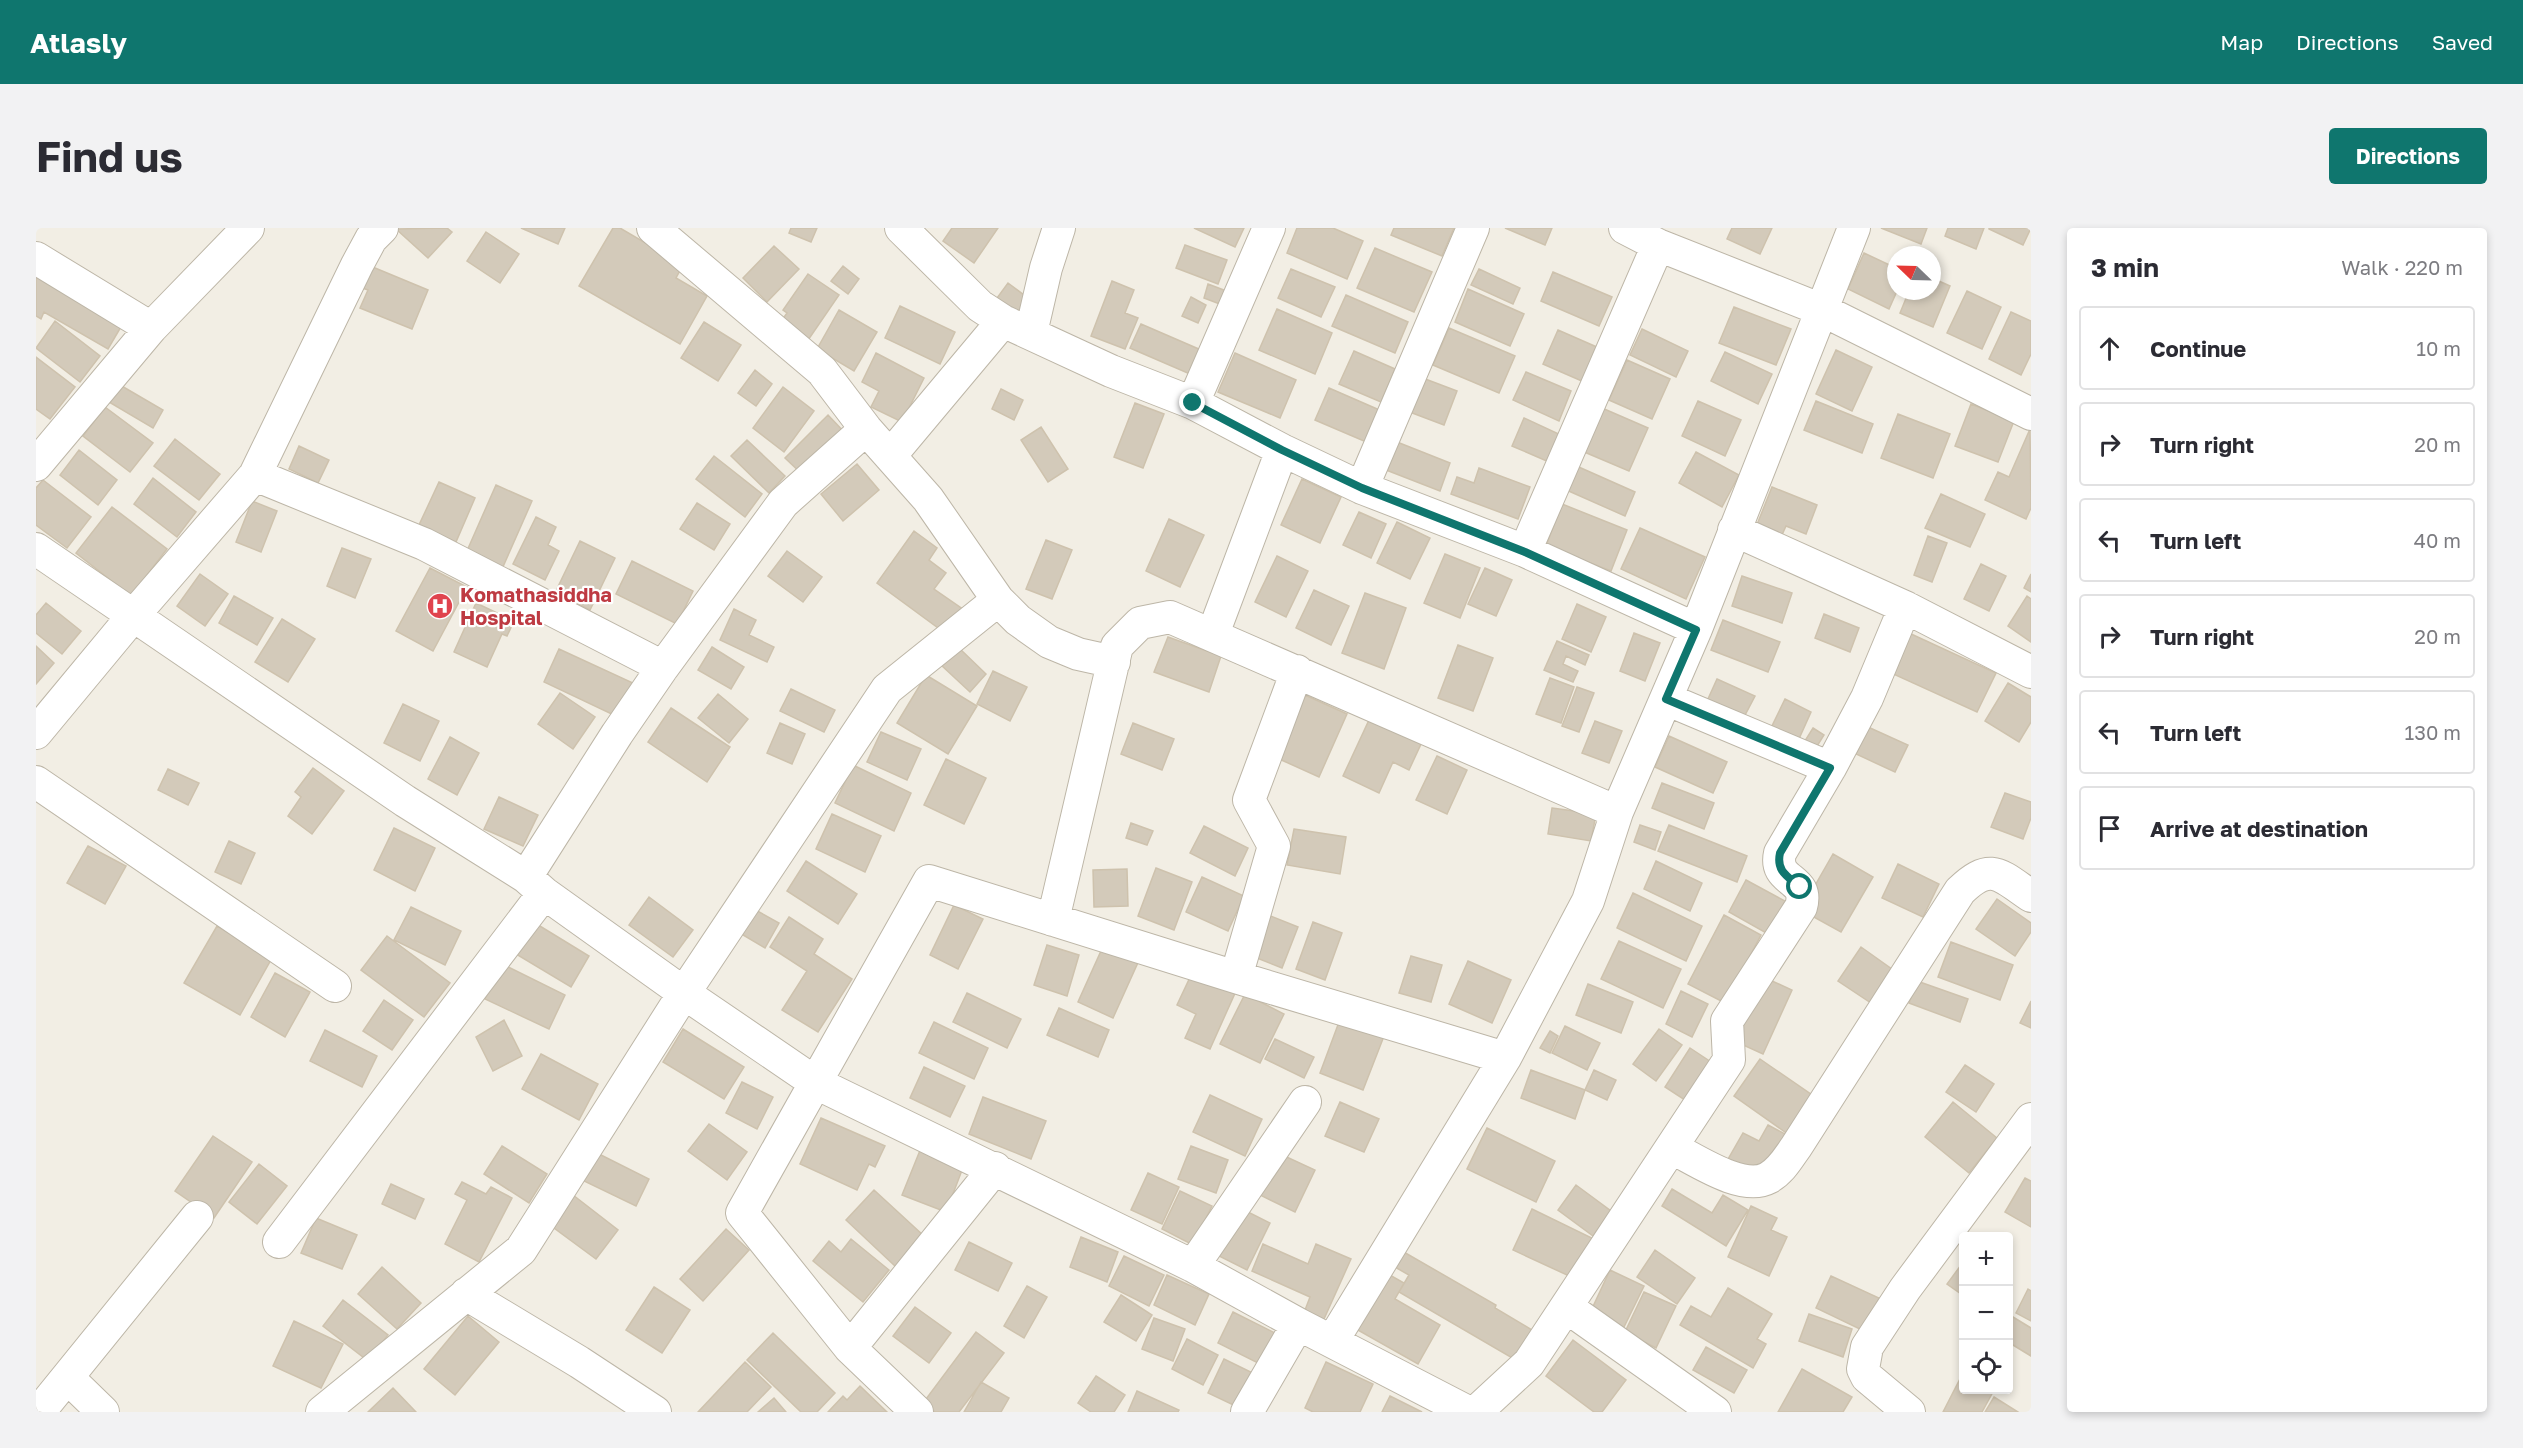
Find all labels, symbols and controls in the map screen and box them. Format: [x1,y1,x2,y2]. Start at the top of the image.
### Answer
text: Atlasly [30,26,127,59]
text: Map [2220,29,2263,55]
text: Directions [2296,29,2399,55]
text: Saved [2432,29,2493,55]
button: Directions [2329,128,2487,184]
text: Find us [36,131,183,181]
north arrow [1887,246,1941,300]
text: 3 min [2091,252,2159,283]
text: Walk · 220 m [2341,255,2463,279]
icon: ahead [2093,332,2126,365]
text: Continue [2150,335,2246,362]
text: 10 m [2416,336,2461,360]
route end [1179,389,1205,415]
icon: right [2093,428,2126,461]
text: Turn right [2150,431,2254,458]
text: 20 m [2414,432,2461,456]
icon: left [2093,524,2126,557]
text: Turn left [2150,527,2241,554]
text: 40 m [2414,528,2461,552]
place label: Komathasiddha Hospital [460,582,612,629]
hospital icon: Komathasiddha Hospital [425,591,455,621]
icon: right [2093,620,2126,653]
text: Turn right [2150,623,2254,650]
text: 20 m [2414,624,2461,648]
icon: left [2093,716,2126,749]
text: Turn left [2150,719,2241,746]
text: 130 m [2405,720,2461,744]
icon: arrive [2093,812,2126,845]
text: Arrive at destination [2150,815,2368,842]
route start [1786,873,1812,899]
map controls [1959,1232,2013,1394]
button: + [1959,1232,2013,1286]
button: − [1959,1286,2013,1340]
button: locate [1959,1340,2013,1394]

